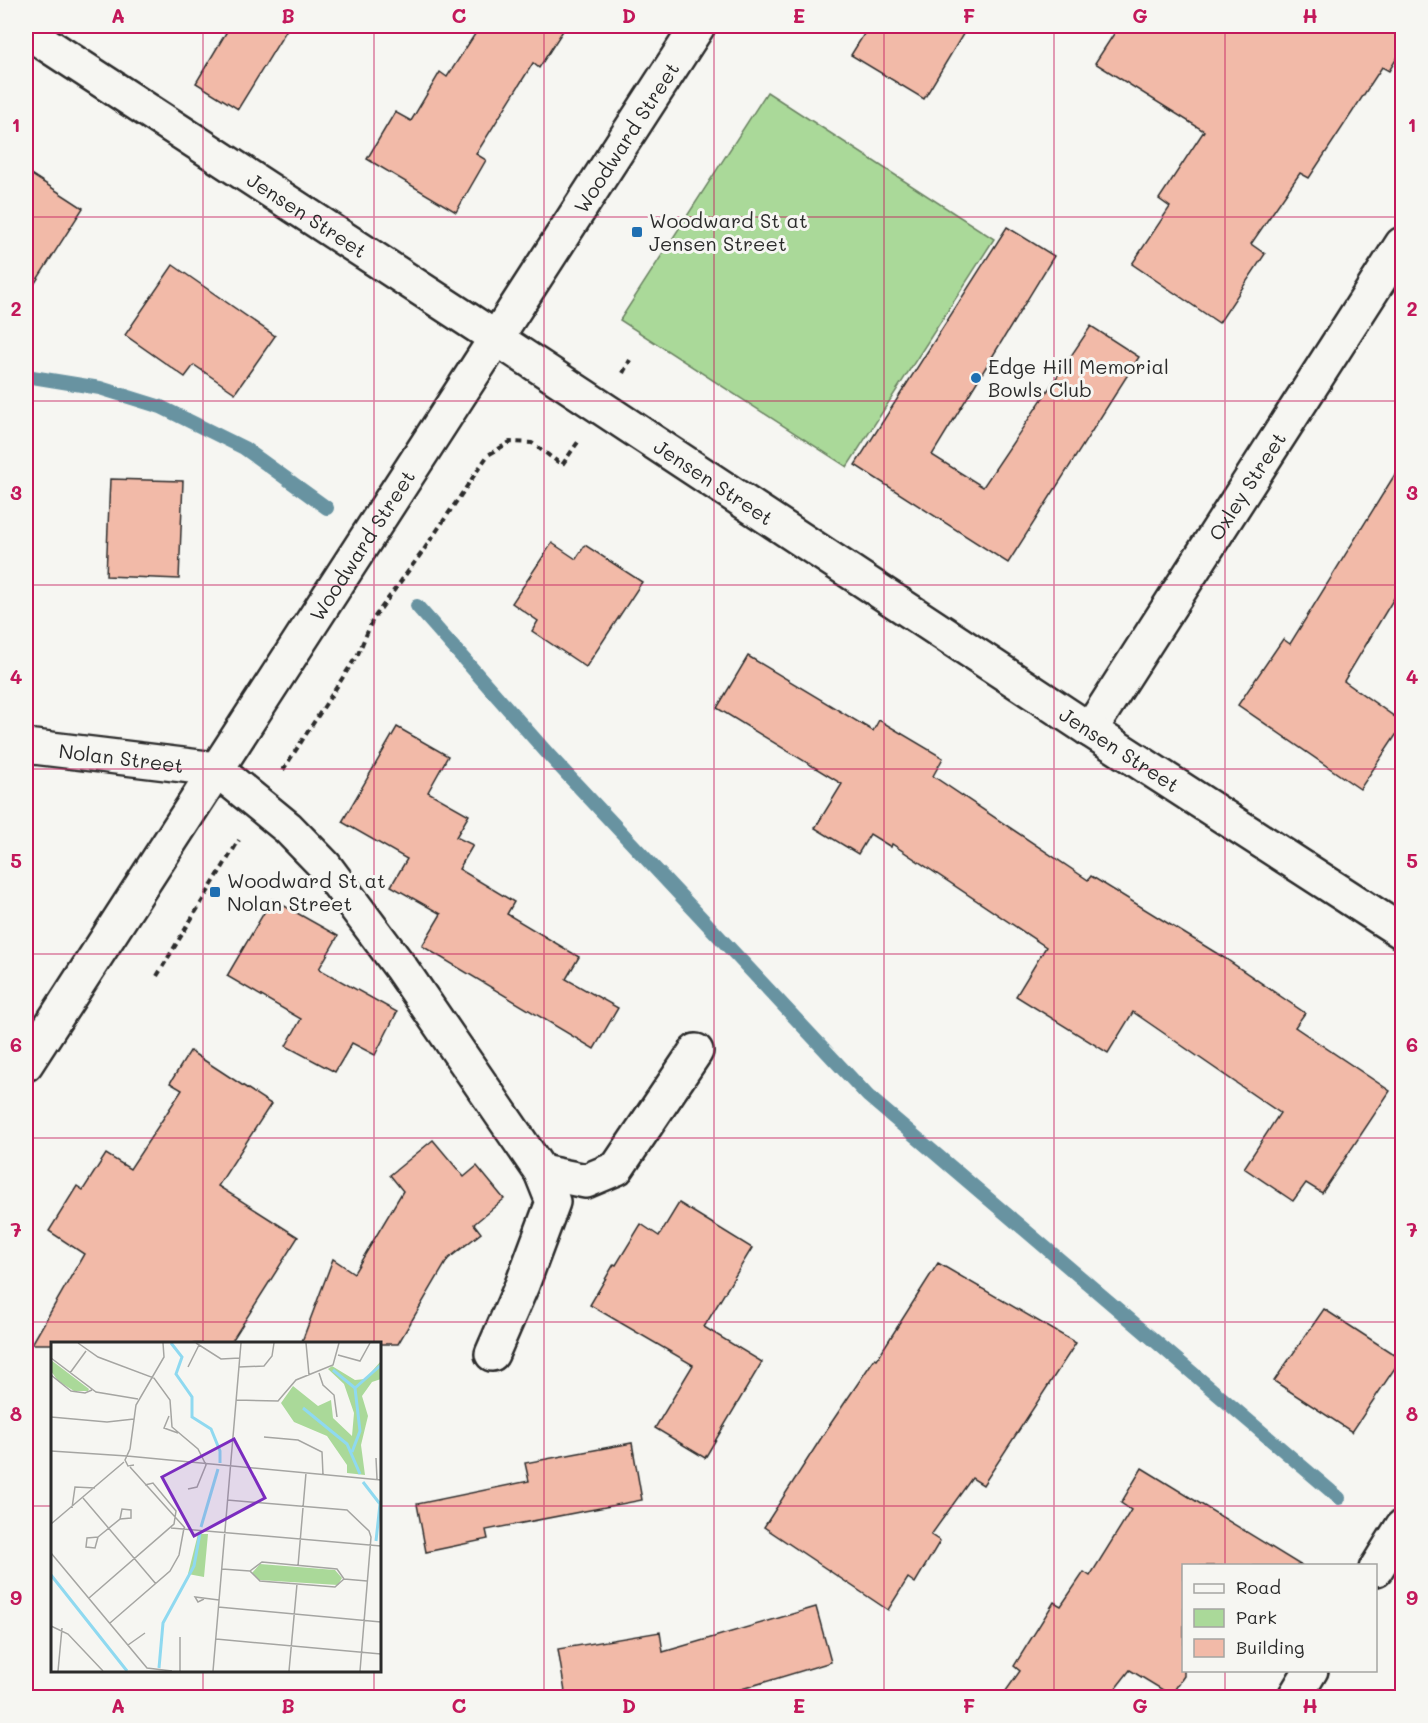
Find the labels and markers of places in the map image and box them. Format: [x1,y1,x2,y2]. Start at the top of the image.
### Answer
place label: Woodward St at Jensen Street [649,207,808,256]
marker: Woodward St at Jensen Street [630,225,644,239]
place label: Edge Hill Memorial Bowls Club [988,353,1169,402]
marker: Edge Hill Memorial Bowls Club [969,371,983,385]
place label: Woodward St at Nolan Street [227,867,386,916]
marker: Woodward St at Nolan Street [208,885,222,899]

